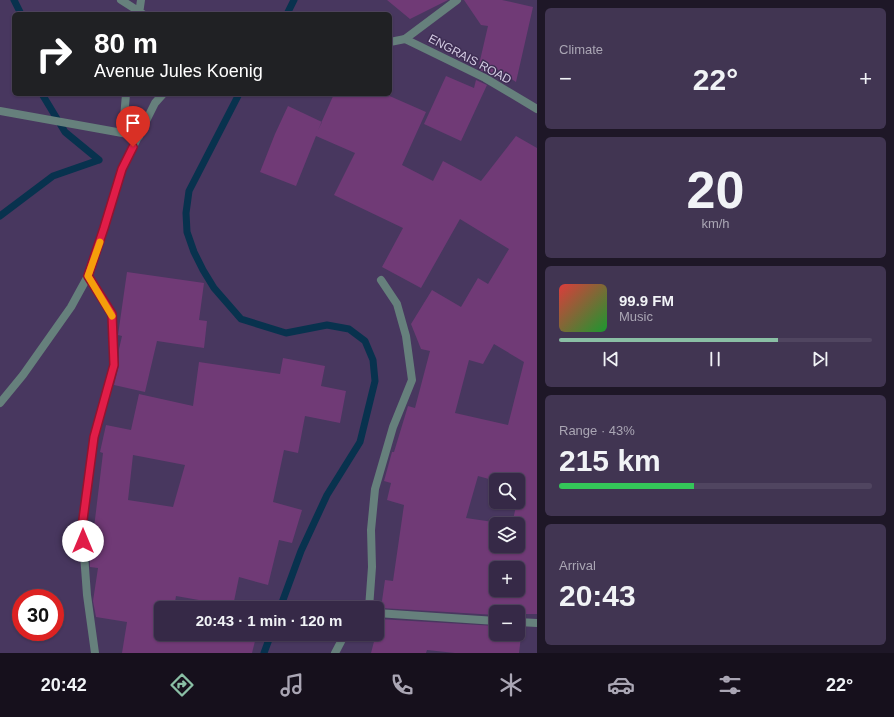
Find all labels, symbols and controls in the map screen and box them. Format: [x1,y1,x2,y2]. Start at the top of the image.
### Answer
icon: right [28,28,80,80]
text: 80 m [94,28,158,59]
street label: ENGRAIS ROAD [426,31,514,87]
text: Climate [559,42,603,57]
text: Avenue Jules Koenig [94,61,263,81]
text: 22° [693,63,738,96]
text: − [559,66,572,91]
text: + [859,66,872,91]
pin [116,106,150,147]
icon: arrive [122,112,144,134]
text: 20 [687,161,744,219]
text: km/h [701,216,730,231]
text: 99.9 FM [619,292,674,309]
text: Music [619,309,653,324]
icon: previous [600,348,622,370]
icon: pause [704,348,726,370]
icon: next [809,348,831,370]
text: Range · 43% [559,423,635,438]
text: 215 km [559,444,661,477]
map controls [489,473,525,641]
button: search [489,473,525,509]
button: layers [489,517,525,553]
position arrow [62,520,104,562]
text: Arrival [559,558,596,573]
button: + [489,561,525,597]
text: 20:43 [559,579,636,612]
speed limit sign: 30 [12,589,64,641]
button: − [489,605,525,641]
text: 20:43 · 1 min · 120 m [196,612,342,629]
icon: directions [168,671,196,699]
icon: music [278,671,306,699]
icon: phone [388,671,416,699]
icon: climate [497,671,525,699]
icon: car [607,671,635,699]
icon: filters [716,671,744,699]
text: 20:42 [41,675,87,695]
text: 22° [826,675,853,695]

